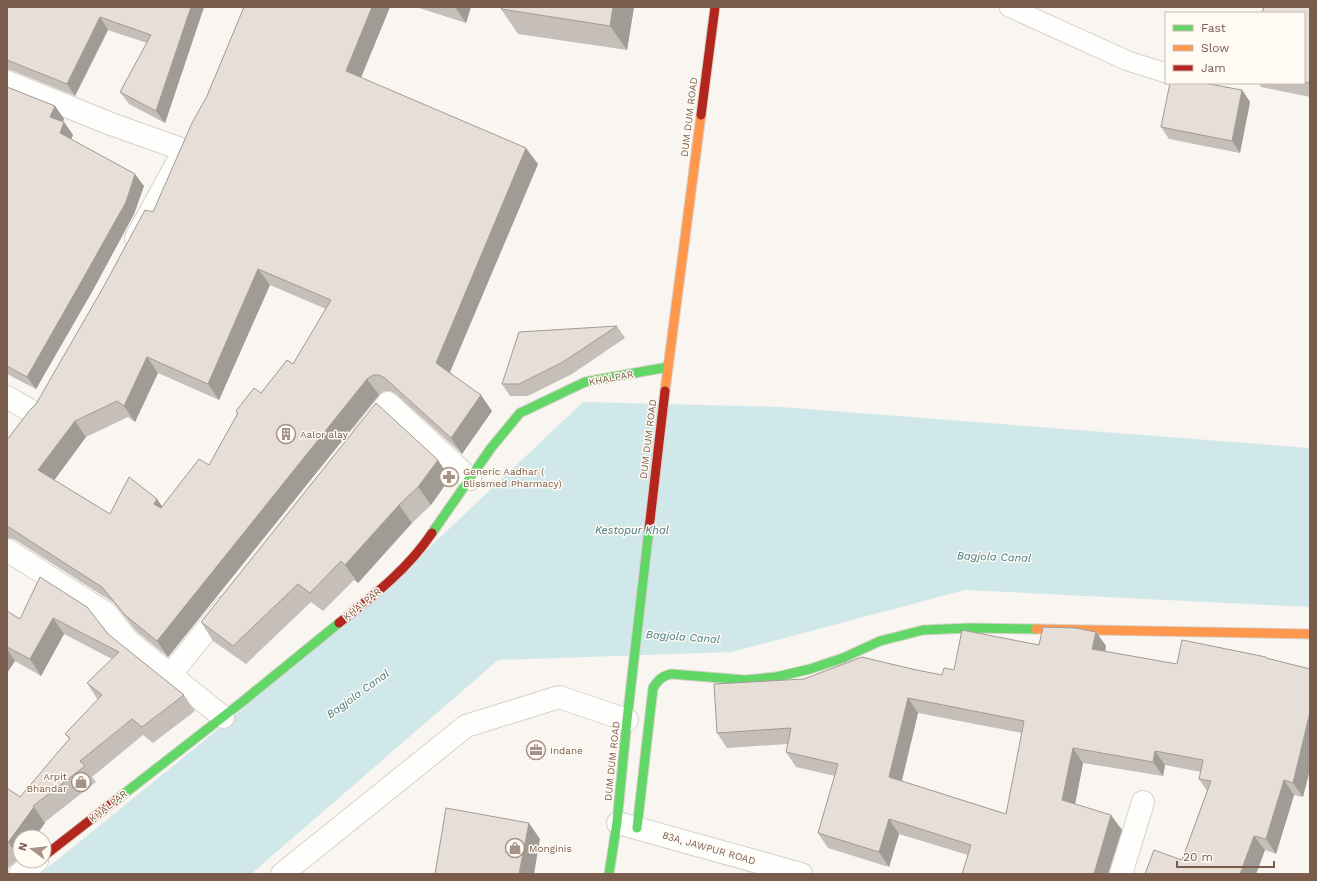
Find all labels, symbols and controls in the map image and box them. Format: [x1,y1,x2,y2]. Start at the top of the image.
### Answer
legend [1165,12,1305,84]
text: Fast [1201,21,1226,35]
text: Slow [1201,41,1229,55]
text: Jam [1201,61,1226,75]
street label: DUM DUM ROAD [679,77,699,157]
street label: KHALPAR [588,368,635,388]
street label: DUM DUM ROAD [638,399,658,479]
building icon: Aalor alay [275,423,297,445]
place label: Aalor alay [300,429,349,440]
pharmacy icon: Generic Aadhar ( Blissmed Pharmacy) [438,466,460,488]
place label: Generic Aadhar ( Blissmed Pharmacy) [463,466,562,489]
water label: Kestopur Khal [595,524,670,537]
water label: Bagjola Canal [957,549,1032,565]
street label: KHALPAR [341,585,383,623]
water label: Bagjola Canal [645,628,721,646]
water label: Bagjola Canal [324,666,392,721]
street label: DUM DUM ROAD [602,721,622,801]
office icon: Indane [525,739,547,761]
place label: Indane [550,745,583,756]
place label: Arpit Bhandar [26,771,68,794]
shop icon: Arpit Bhandar [70,771,92,793]
street label: KHALPAR [87,787,130,824]
north arrow [12,829,52,869]
street label: 83A, JAWPUR ROAD [661,829,757,867]
shop icon: Monginis [504,837,526,859]
text: N [15,841,30,852]
place label: Monginis [529,843,572,854]
scale bar [1177,843,1274,869]
text: 20 m [1183,850,1213,864]

